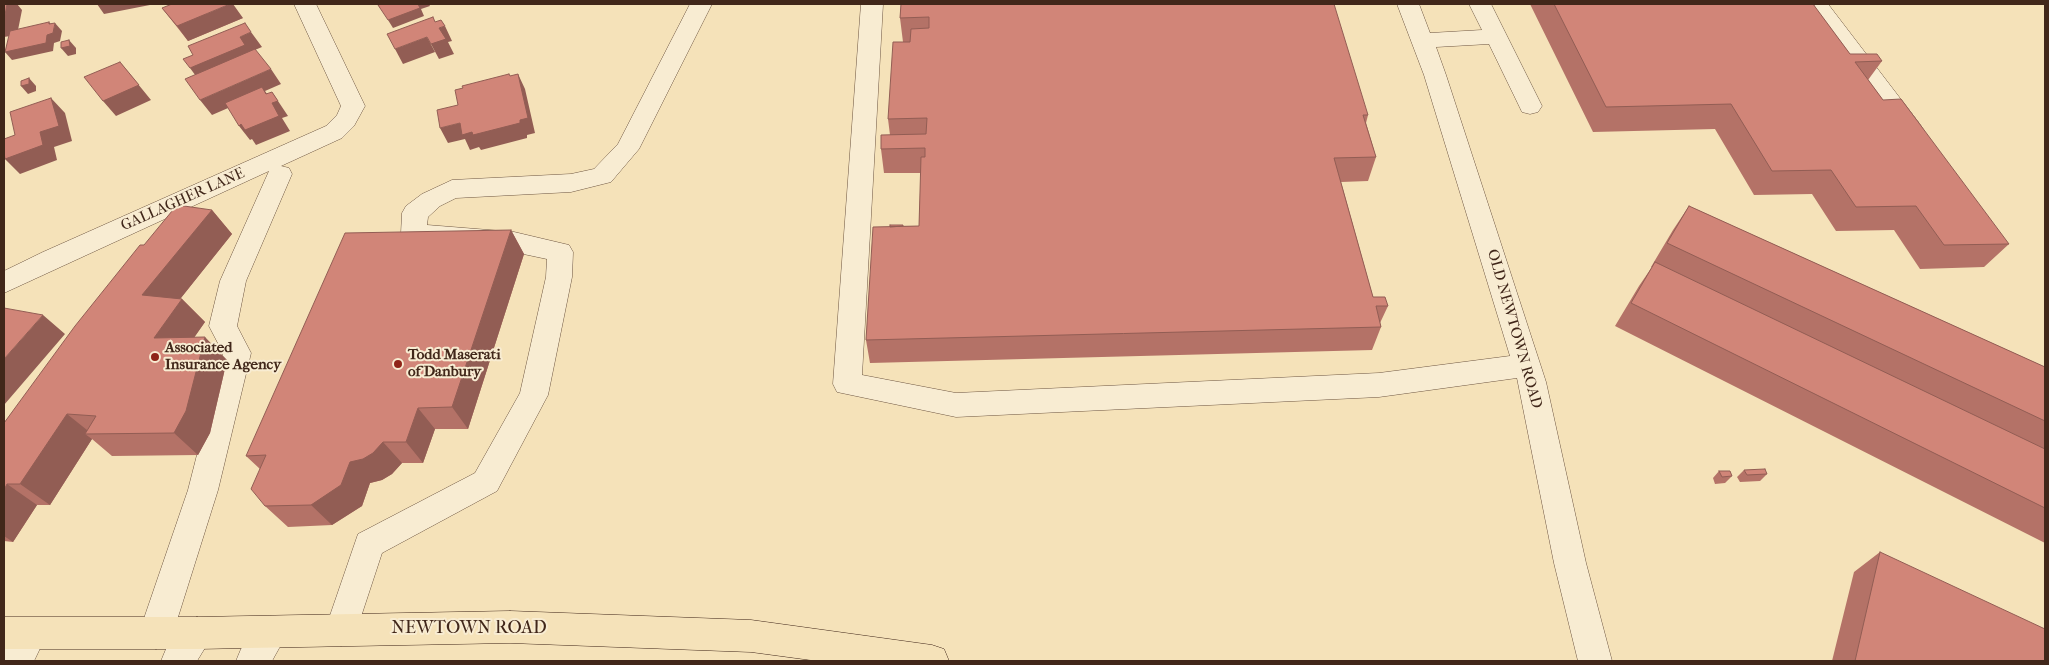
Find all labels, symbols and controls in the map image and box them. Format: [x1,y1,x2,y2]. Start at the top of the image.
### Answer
street label: GALLAGHER LANE [118,165,248,235]
street label: OLD NEWTOWN ROAD [1483,247,1545,411]
place label: Associated Insurance Agency [165,339,281,374]
place label: Todd Maserati of Danbury [408,346,501,381]
marker: Associated Insurance Agency [149,351,161,363]
marker: Todd Maserati of Danbury [392,358,404,370]
street label: NEWTOWN ROAD [391,618,547,640]

